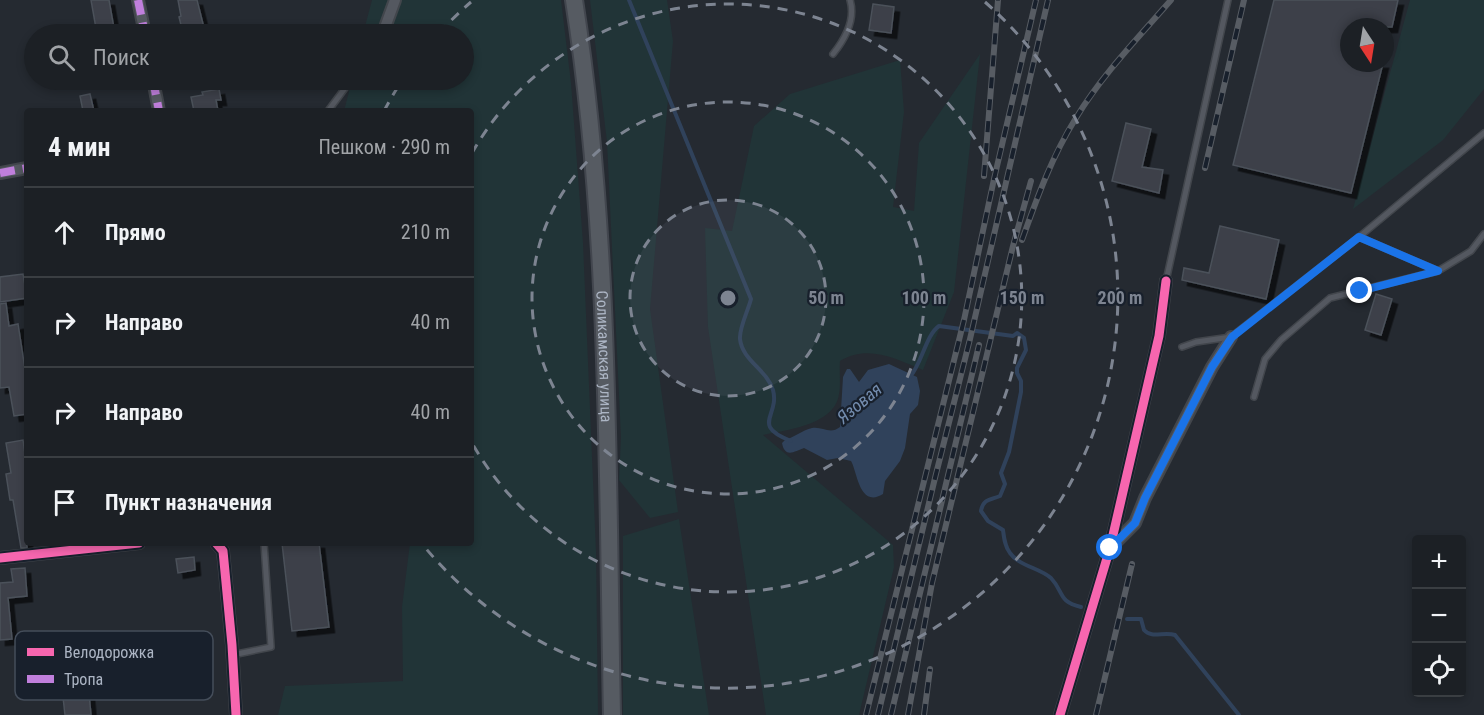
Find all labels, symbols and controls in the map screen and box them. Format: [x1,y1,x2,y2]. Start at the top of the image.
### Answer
north arrow [1340,18,1394,72]
search box [24,24,474,90]
icon: search [45,41,78,74]
text: Поиск [93,45,150,70]
text: 4 мин [48,132,110,162]
text: Пешком · 290 m [318,135,450,159]
icon: ahead [48,216,81,249]
text: Прямо [105,220,166,245]
text: 210 m [401,220,450,244]
route end [1346,277,1372,303]
text: 50 m [808,287,844,308]
text: 100 m [902,287,946,308]
text: 150 m [1000,287,1044,308]
text: 200 m [1098,287,1142,308]
centre of rings [718,288,738,308]
street label: Соликамская улица [593,290,616,423]
icon: right [48,306,81,339]
text: Направо [105,310,183,335]
text: 40 m [411,310,450,334]
water label: Язовая [832,378,886,428]
icon: right [48,396,81,429]
text: Направо [105,400,183,425]
text: 40 m [411,400,450,424]
icon: arrive [48,486,81,519]
text: Пункт назначения [105,490,272,515]
route start [1096,534,1122,560]
map controls [1412,535,1466,697]
button: + [1412,535,1466,589]
button: − [1412,589,1466,643]
legend [15,631,213,700]
text: Велодорожка [64,643,154,662]
button: locate [1412,643,1466,697]
text: Тропа [64,670,103,689]

